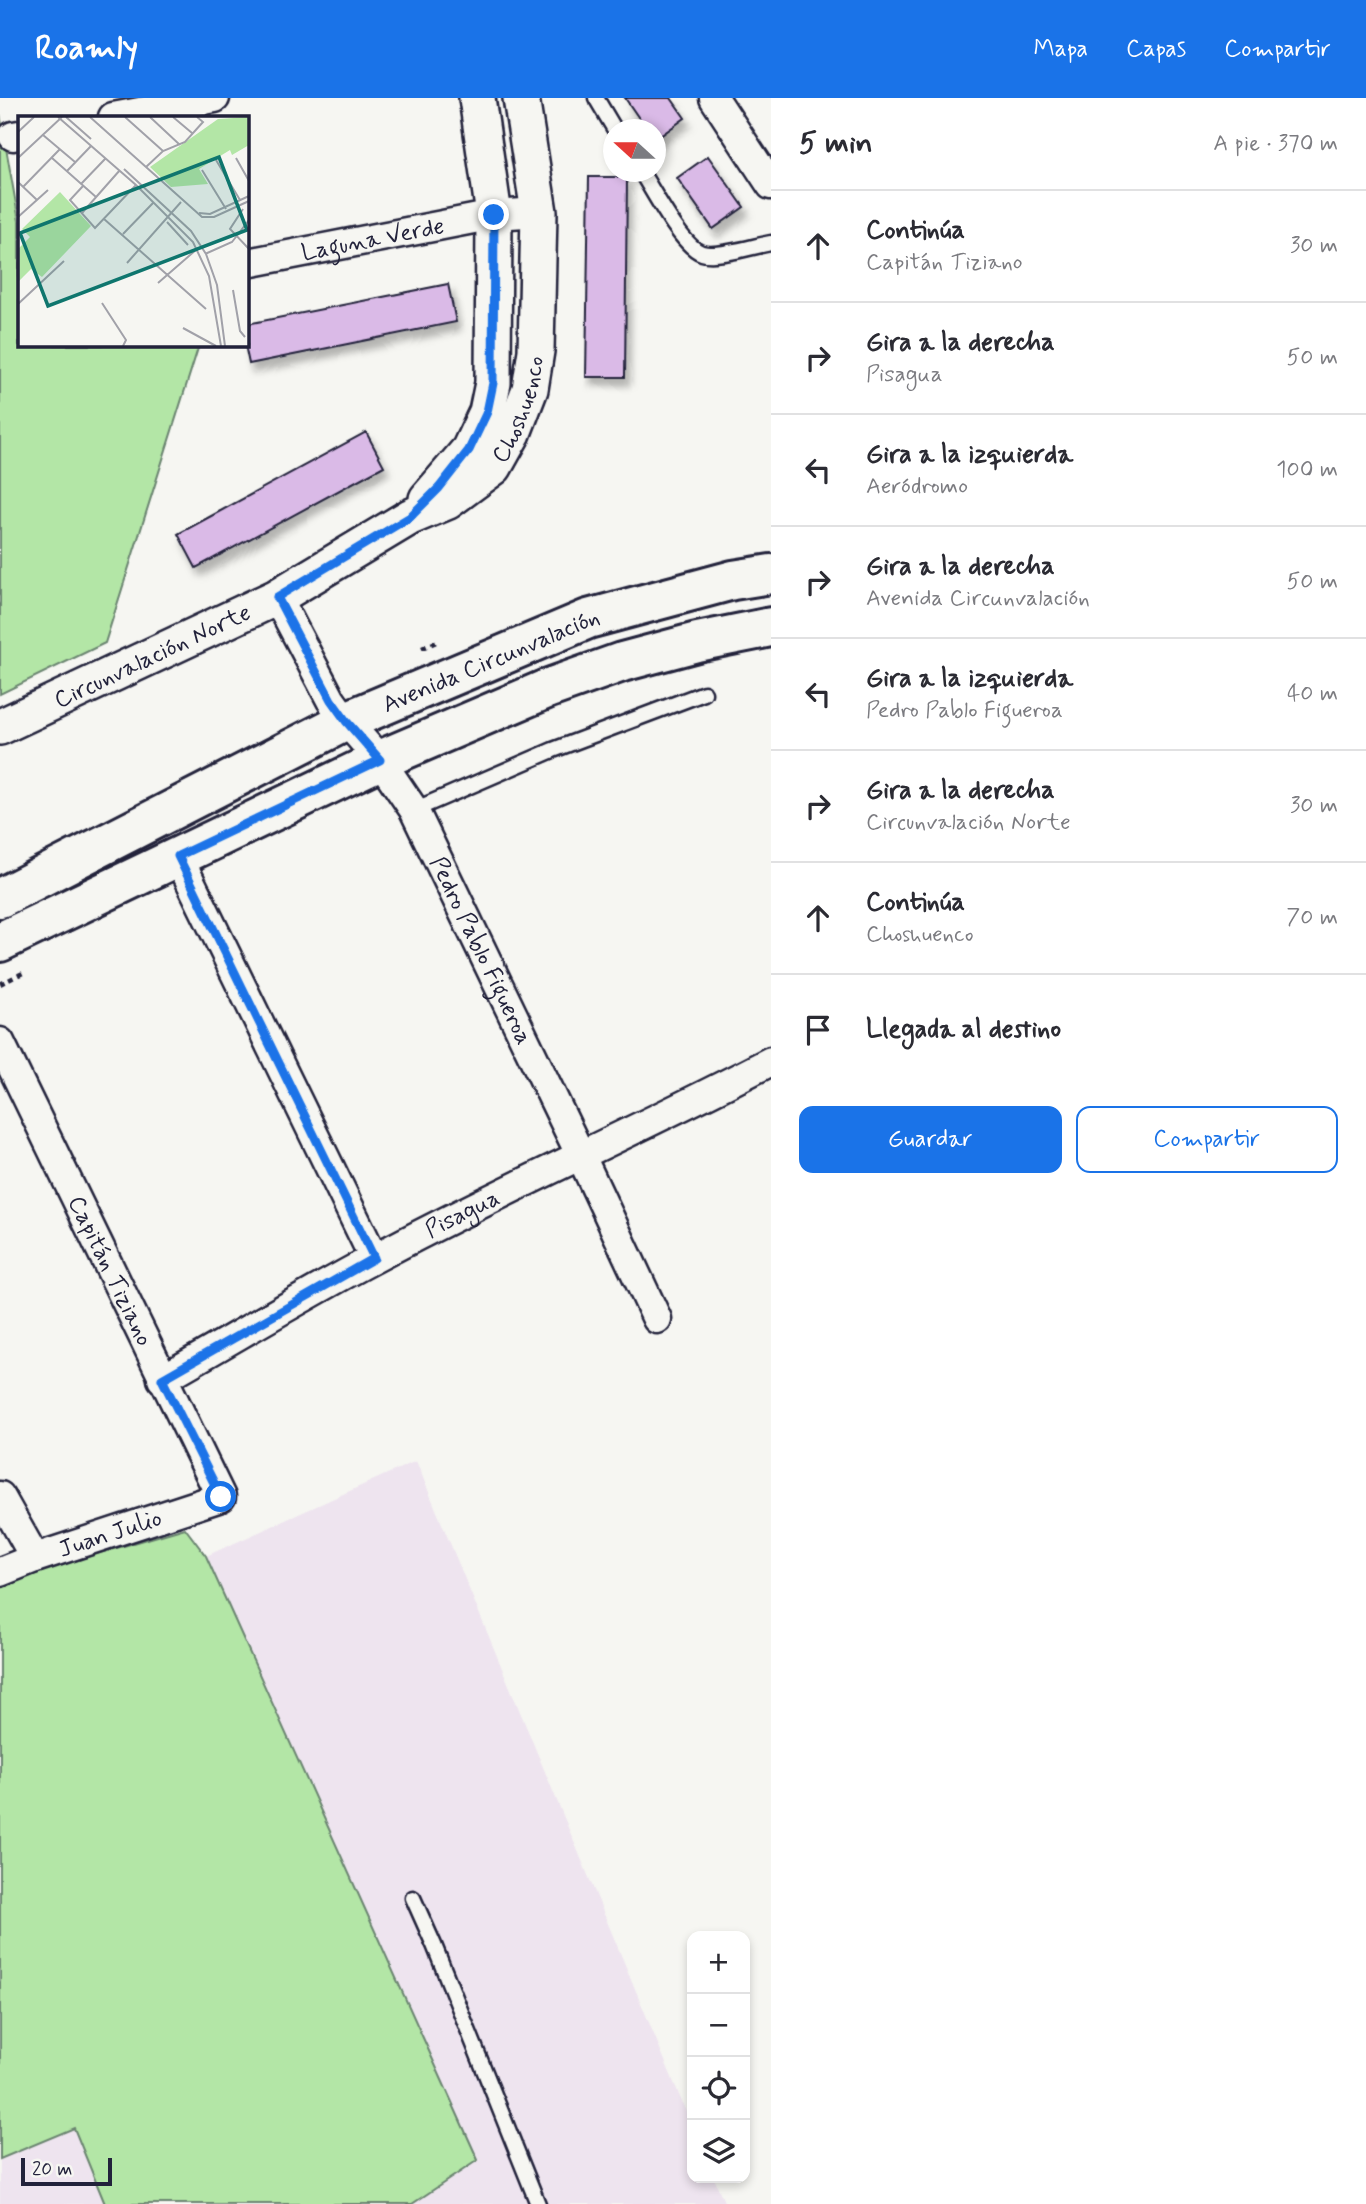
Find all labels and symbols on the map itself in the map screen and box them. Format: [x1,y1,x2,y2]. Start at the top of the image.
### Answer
inset map [18,116,248,346]
north arrow [603,119,666,182]
route end [478,199,509,230]
street label: Laguna Verde [299,211,447,269]
street label: Choshuenco [485,354,552,469]
street label: Circunvalación Norte [49,598,256,716]
street label: Avenida Circunvalación [378,602,604,721]
street label: Pedro Pablo Figueroa [422,852,539,1050]
street label: Pisagua [420,1183,505,1246]
street label: Capitán Tiziano [60,1191,159,1351]
route start [205,1481,236,1512]
street label: Juan Julio [55,1503,166,1566]
scale bar [21,2155,112,2187]

